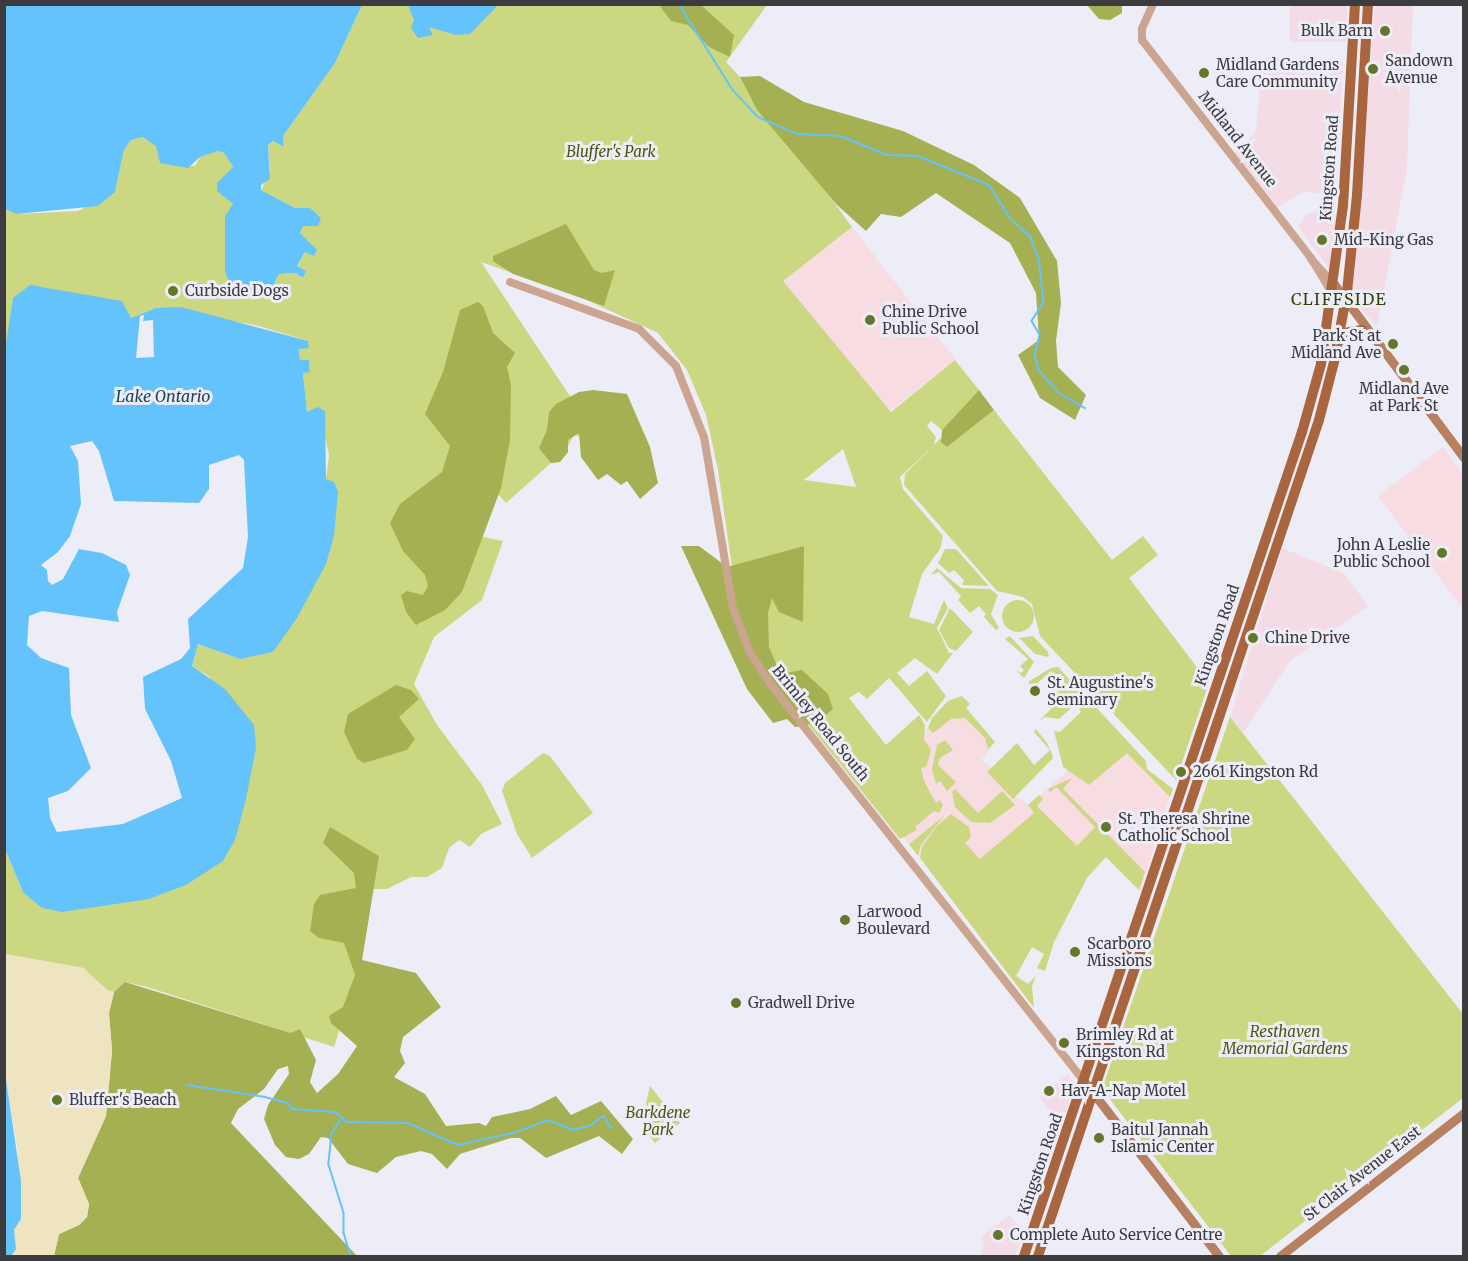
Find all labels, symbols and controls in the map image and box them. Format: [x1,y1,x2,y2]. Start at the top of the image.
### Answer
place label: Bulk Barn [1301,22,1373,40]
marker: Bulk Barn [1378,24,1392,38]
place label: Sandown Avenue [1385,51,1453,86]
place label: Midland Gardens Care Community [1216,55,1339,90]
marker: Sandown Avenue [1366,62,1380,76]
marker: Midland Gardens Care Community [1197,66,1211,80]
street label: Midland Avenue [1195,88,1281,190]
street label: Kingston Road [1316,114,1342,222]
park label: Bluffer's Park [566,143,656,161]
place label: Mid-King Gas [1334,231,1434,249]
marker: Mid-King Gas [1315,233,1329,247]
place label: Curbside Dogs [185,282,289,300]
marker: Curbside Dogs [166,284,180,298]
district label: CLIFFSIDE [1291,289,1387,309]
place label: Chine Drive Public School [882,302,979,337]
marker: Chine Drive Public School [863,313,877,327]
place label: Park St at Midland Ave [1291,326,1381,361]
marker: Park St at Midland Ave [1386,337,1400,351]
marker: Midland Ave at Park St [1397,363,1411,377]
place label: Midland Ave at Park St [1359,379,1449,414]
water label: Lake Ontario [116,386,210,406]
place label: John A Leslie Public School [1333,535,1430,570]
marker: John A Leslie Public School [1435,546,1449,560]
street label: Kingston Road [1191,582,1243,688]
place label: Chine Drive [1265,629,1350,647]
marker: Chine Drive [1246,631,1260,645]
street label: Brimley Road South [769,661,873,785]
place label: St. Augustine's Seminary [1047,673,1153,708]
marker: St. Augustine's Seminary [1028,684,1042,698]
place label: 2661 Kingston Rd [1193,763,1318,781]
marker: 2661 Kingston Rd [1174,765,1188,779]
place label: St. Theresa Shrine Catholic School [1118,809,1250,844]
marker: St. Theresa Shrine Catholic School [1099,820,1113,834]
place label: Larwood Boulevard [857,902,930,937]
marker: Larwood Boulevard [838,913,852,927]
place label: Scarboro Missions [1087,934,1152,969]
marker: Scarboro Missions [1068,945,1082,959]
place label: Gradwell Drive [748,994,855,1012]
marker: Gradwell Drive [729,996,743,1010]
park label: Resthaven Memorial Gardens [1222,1022,1348,1057]
place label: Brimley Rd at Kingston Rd [1076,1025,1174,1060]
marker: Brimley Rd at Kingston Rd [1057,1036,1071,1050]
place label: Hav-A-Nap Motel [1061,1082,1186,1100]
marker: Hav-A-Nap Motel [1042,1084,1056,1098]
place label: Bluffer's Beach [69,1091,177,1109]
marker: Bluffer's Beach [50,1093,64,1107]
park label: Barkdene Park [626,1103,690,1138]
street label: Kingston Road [1014,1111,1066,1217]
place label: Baitul Jannah Islamic Center [1111,1120,1214,1155]
street label: St Clair Avenue East [1300,1122,1424,1224]
marker: Baitul Jannah Islamic Center [1092,1131,1106,1145]
place label: Complete Auto Service Centre [1010,1226,1222,1244]
marker: Complete Auto Service Centre [991,1228,1005,1242]

